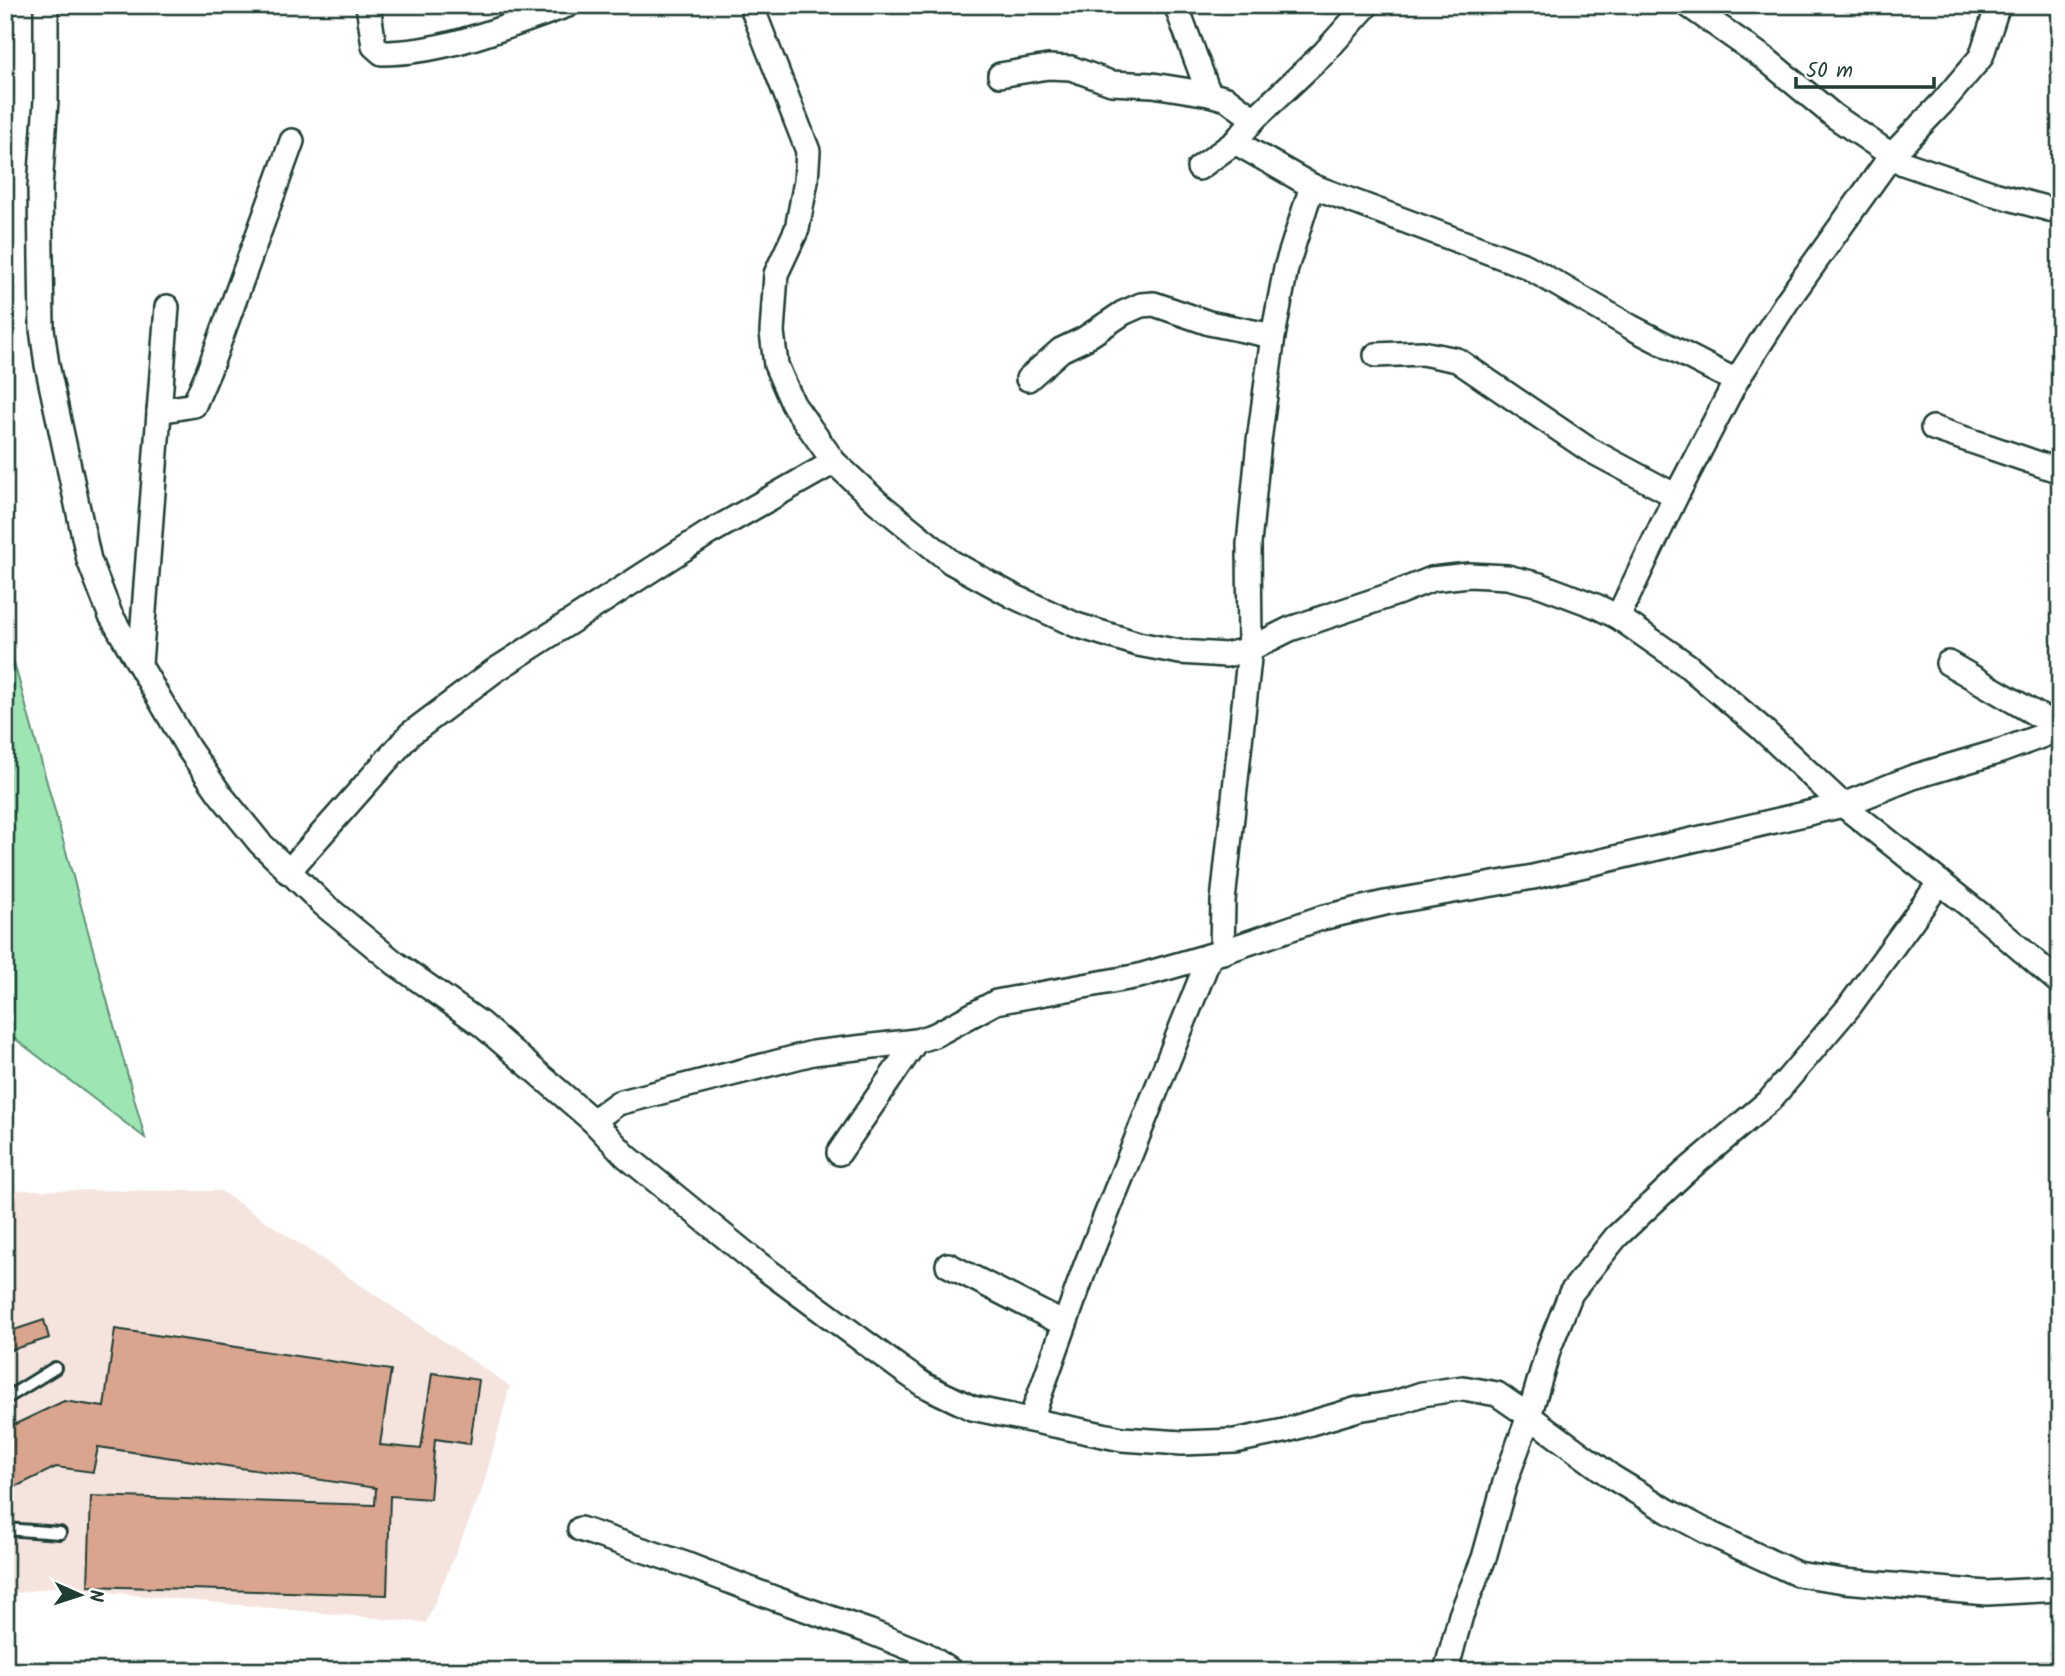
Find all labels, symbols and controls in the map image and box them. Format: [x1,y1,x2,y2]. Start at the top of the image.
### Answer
scale bar [1796,46,1934,90]
text: 50 m [1806,55,1853,88]
north arrow [46,1560,116,1630]
text: N [80,1589,110,1603]

